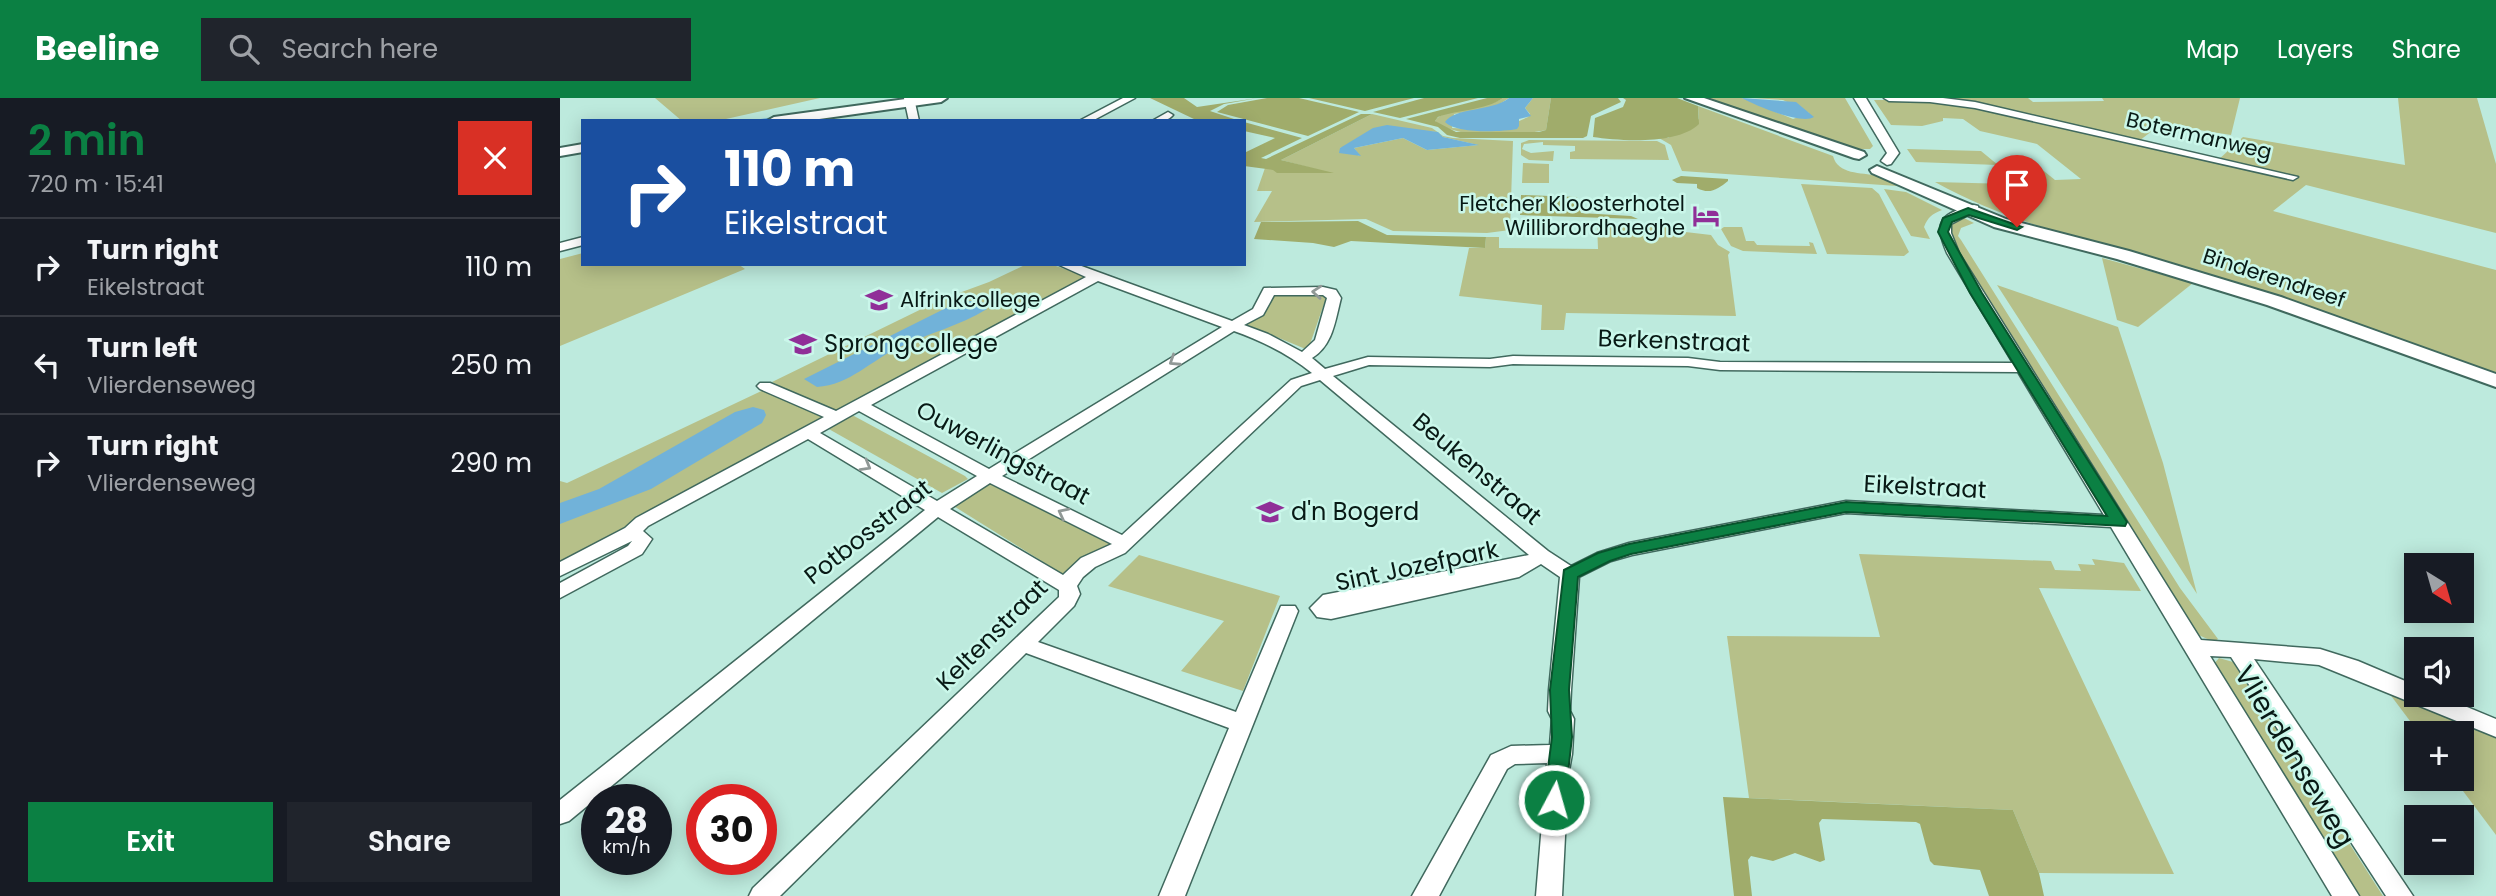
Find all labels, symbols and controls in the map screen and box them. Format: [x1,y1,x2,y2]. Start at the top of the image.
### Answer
search box [201,18,691,81]
text: Beeline [35,25,159,72]
icon: search [225,30,263,68]
text: Search here [281,31,438,67]
text: Map [2186,33,2239,66]
text: Layers [2277,33,2353,66]
text: Share [2391,33,2461,66]
street label: Botermanweg [2123,105,2275,166]
text: 2 min [28,111,146,170]
button: close [458,121,532,195]
text: 110 m [724,135,855,203]
icon: right [609,147,700,238]
pin [1987,155,2047,227]
icon: arrive [1998,166,2036,204]
text: 720 m · 15:41 [28,168,164,200]
place label: Fletcher Kloosterhotel Willibrordhaeghe [1459,189,1685,242]
text: Eikelstraat [724,200,888,245]
hotel icon: Fletcher Kloosterhotel Willibrordhaeghe [1691,201,1721,231]
text: Turn right [87,232,219,268]
street label: Binderendreef [2199,241,2349,314]
icon: right [28,248,66,286]
text: 110 m [465,249,532,285]
text: Eikelstraat [87,271,205,303]
school or university icon: Alfrinkcollege [864,285,894,315]
place label: Alfrinkcollege [900,285,1040,314]
one-way arrow [1311,285,1322,300]
street label: Berkenstraat [1597,321,1751,360]
place label: Sprongcollege [824,327,998,360]
school or university icon: Sprongcollege [788,329,818,359]
text: Turn left [87,330,198,366]
icon: left [28,346,66,384]
text: 250 m [451,347,532,383]
one-way arrow [1169,352,1182,365]
text: Vlierdenseweg [87,369,256,401]
street label: Ouwerlingstraat [910,393,1096,512]
street label: Beukenstraat [1406,405,1549,532]
text: Turn right [87,428,219,464]
icon: right [28,444,66,482]
text: 290 m [451,445,532,481]
one-way arrow [859,458,872,471]
text: Vlierdenseweg [87,467,256,499]
street label: Eikelstraat [1863,467,1987,506]
street label: Potbosstraat [797,471,938,592]
place label: d'n Bogerd [1291,495,1419,528]
school or university icon: d'n Bogerd [1255,497,1285,527]
one-way arrow [1058,507,1070,521]
street label: Sint Jozefpark [1332,532,1502,599]
north arrow [2404,553,2474,623]
map controls [2404,553,2474,875]
street label: Keltenstraat [929,572,1055,698]
button: sound [2404,637,2474,707]
street label: Vlierdenseweg [2225,658,2364,855]
button: + [2404,721,2474,791]
position arrow [1517,763,1591,837]
speed limit sign: 30 [686,784,777,875]
text: 28 [605,796,648,845]
button: Exit [28,802,273,882]
button: Share [287,802,532,882]
button: − [2404,805,2474,875]
text: km/h [603,834,650,859]

